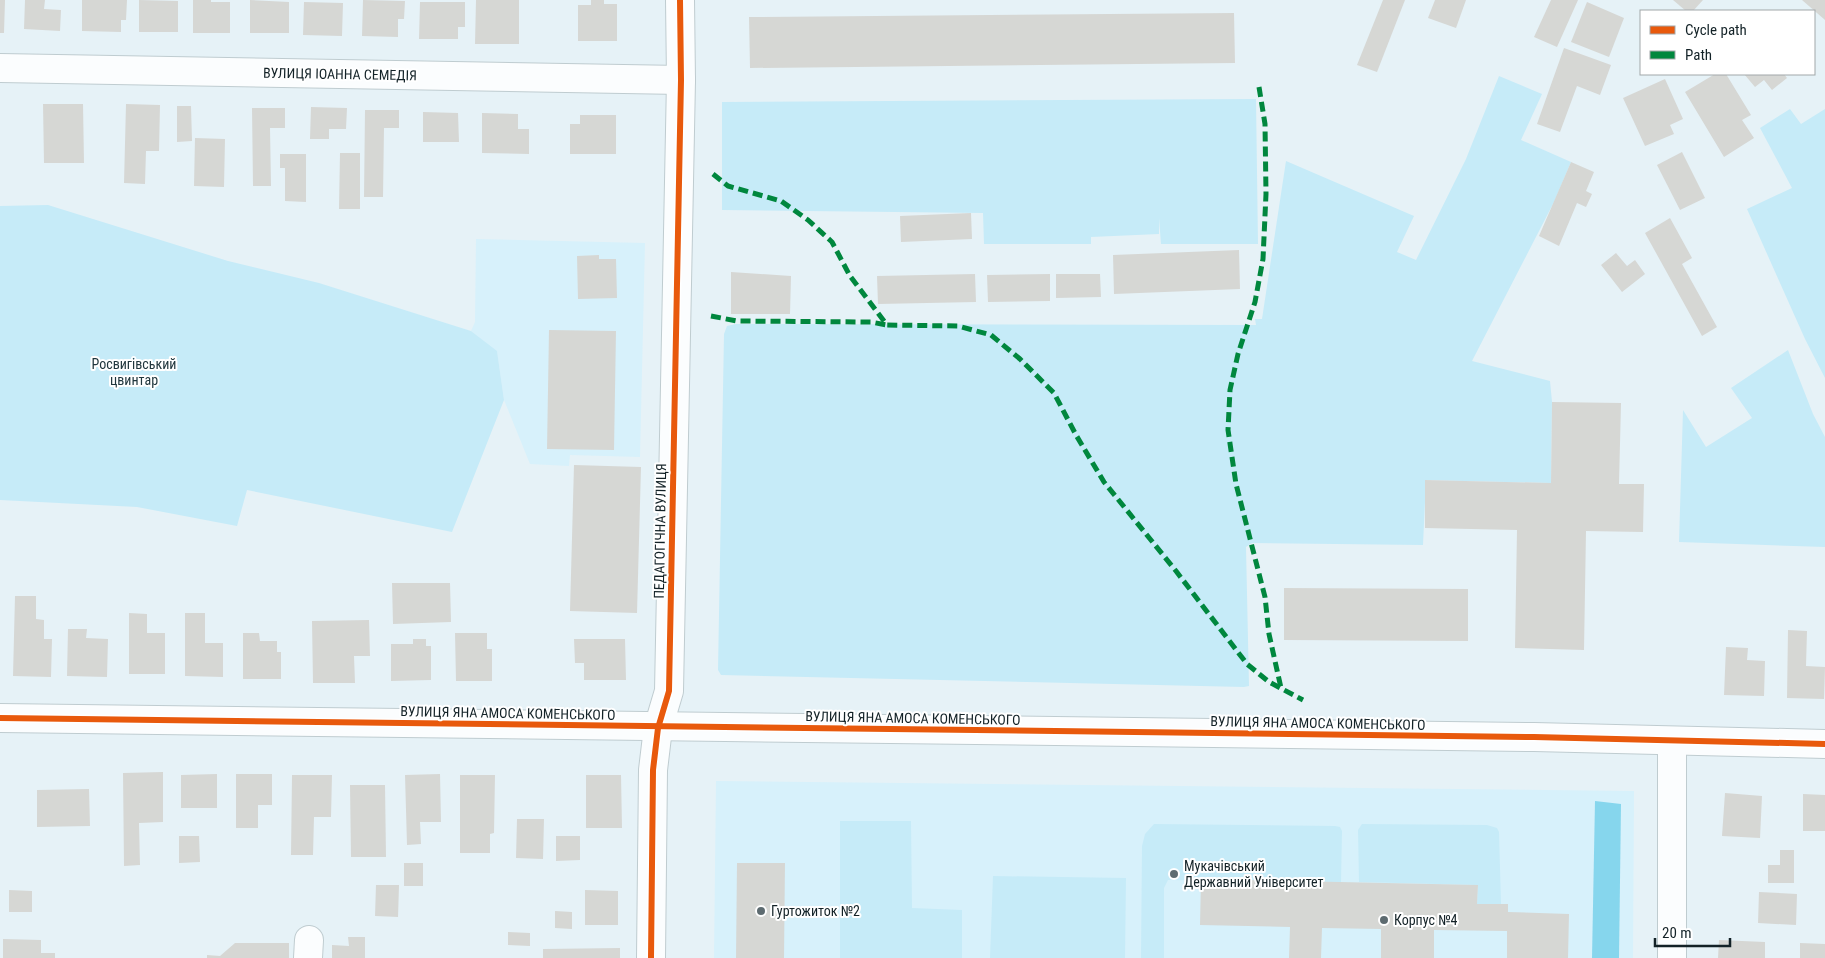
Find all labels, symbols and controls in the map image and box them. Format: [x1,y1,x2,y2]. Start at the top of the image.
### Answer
legend [1640,10,1815,75]
text: Cycle path [1685,21,1747,39]
text: Path [1685,46,1712,64]
street label: ВУЛИЦЯ ІОАННА СЕМЕДІЯ [263,65,417,83]
park label: Росвигівський цвинтар [92,356,176,388]
street label: ПЕДАГОГІЧНА ВУЛИЦЯ [651,463,669,599]
street label: ВУЛИЦЯ ЯНА АМОСА КОМЕНСЬКОГО [400,703,616,723]
street label: ВУЛИЦЯ ЯНА АМОСА КОМЕНСЬКОГО [805,708,1021,728]
street label: ВУЛИЦЯ ЯНА АМОСА КОМЕНСЬКОГО [1210,713,1426,733]
place label: Мукачівський Державний Університет [1184,858,1324,890]
marker: Мукачівський Державний Університет [1168,868,1180,880]
place label: Гуртожиток №2 [771,903,860,919]
marker: Гуртожиток №2 [755,905,767,917]
place label: Корпус №4 [1394,912,1458,928]
marker: Корпус №4 [1378,914,1390,926]
scale bar [1655,916,1730,948]
text: 20 m [1662,924,1692,942]

